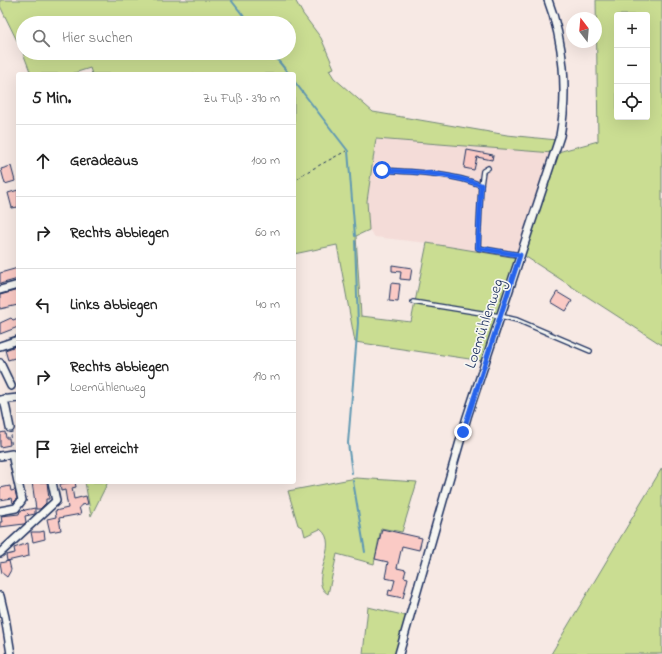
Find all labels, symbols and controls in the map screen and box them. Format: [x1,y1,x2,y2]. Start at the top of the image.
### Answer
north arrow [566,12,602,48]
map controls [614,12,650,120]
button: + [614,12,650,48]
search box [16,16,296,60]
icon: search [30,27,52,49]
text: Hier suchen [62,27,133,49]
button: − [614,48,650,84]
button: locate [614,84,650,120]
text: 5 Min. [32,86,71,111]
text: Zu Fuß · 390 m [203,89,280,108]
icon: ahead [32,150,54,172]
text: Geradeaus [70,150,138,172]
text: 100 m [251,151,280,170]
route start [373,161,391,179]
icon: right [32,222,54,244]
text: Rechts abbiegen [70,222,169,244]
text: 60 m [255,223,280,242]
street label: Loemühlenweg [459,276,511,372]
icon: left [32,294,54,316]
text: Links abbiegen [70,294,157,316]
text: 40 m [256,295,280,314]
text: Rechts abbiegen [70,356,169,378]
icon: right [32,366,54,388]
text: 190 m [253,367,280,386]
text: Loemühlenweg [70,378,146,397]
route end [454,423,472,441]
icon: arrive [32,438,54,460]
text: Ziel erreicht [70,438,138,460]

